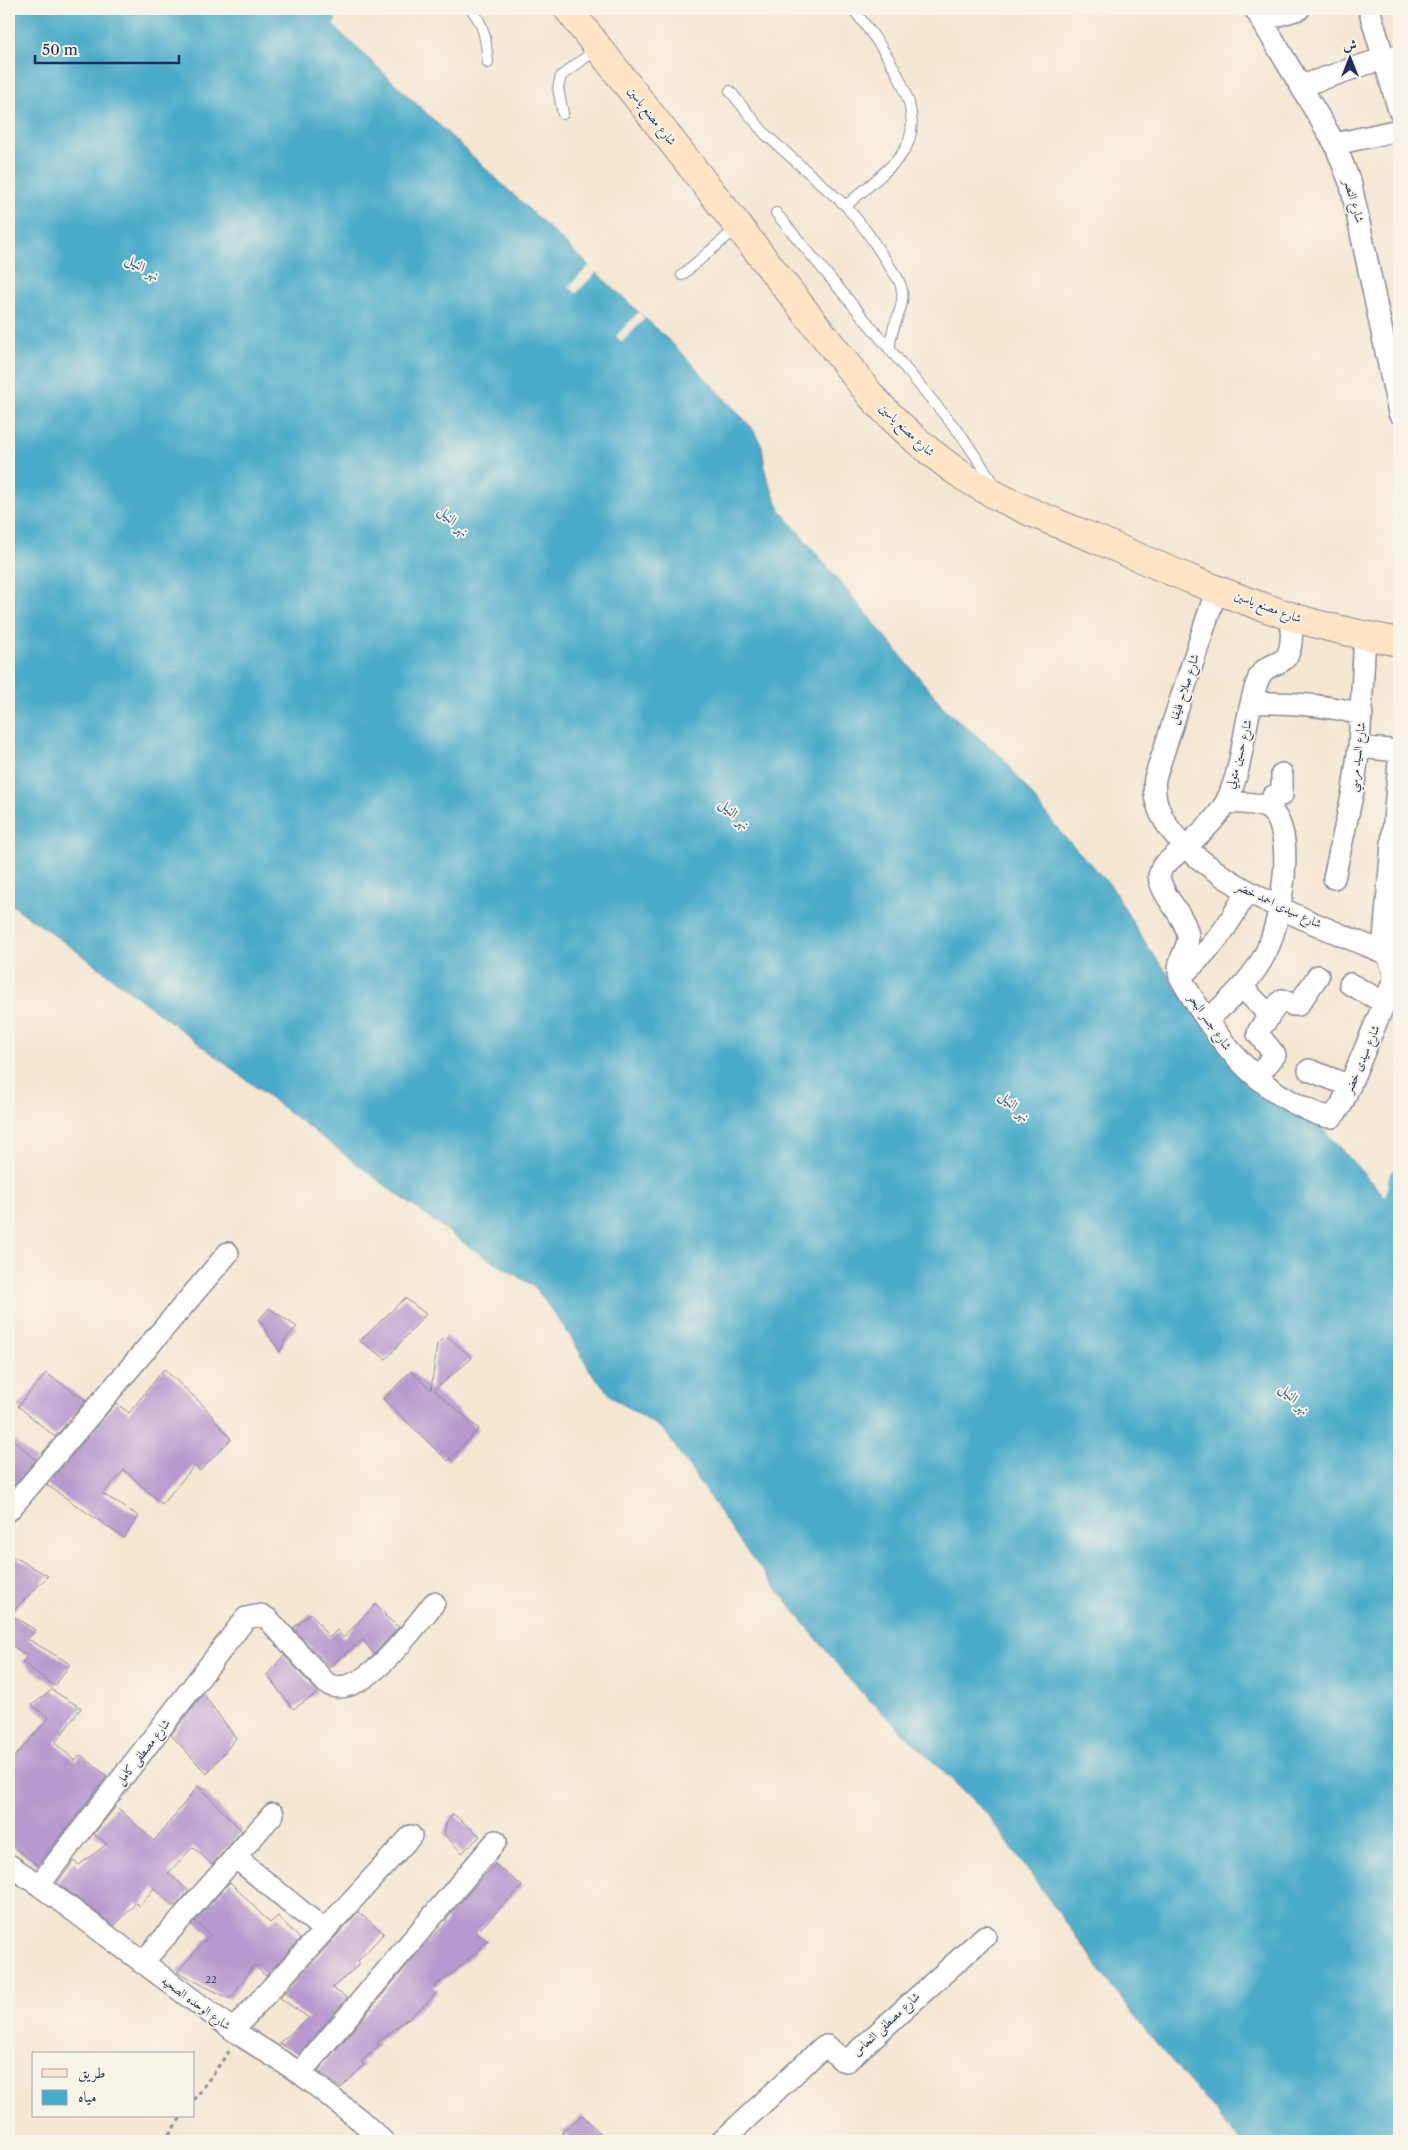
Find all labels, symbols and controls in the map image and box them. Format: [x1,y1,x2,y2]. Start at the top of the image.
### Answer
scale bar [35,32,179,64]
north arrow [1326,32,1376,82]
text: ش [1343,36,1357,54]
text: 50 m [42,40,78,59]
street label: شارع مصنع ياسين [622,83,680,151]
street label: شارع النصر [1337,176,1368,226]
water label: نهر النيل [121,249,164,286]
street label: شارع مصنع ياسين [874,400,938,462]
water label: نهر النيل [433,501,473,542]
street label: شارع مصنع ياسين [1231,587,1304,629]
street label: شارع صلاح فليفل [1165,652,1206,727]
street label: شارع حسين متولي [1222,717,1259,791]
street label: شارع السيد مرسي [1345,721,1372,793]
water label: نهر النيل [714,794,754,835]
street label: شارع سيدى احمد خضر [1231,877,1325,935]
street label: شارع جسر البحر [1181,989,1235,1055]
street label: شارع سيدى خضر [1340,1022,1386,1098]
water label: نهر النيل [994,1086,1034,1127]
water label: نهر النيل [1274,1379,1314,1420]
street label: شارع مصطفى كامل [112,1716,176,1790]
street label: شارع الوحده الصحيه [157,1973,234,2036]
house number: 22 [205,1973,217,1986]
street label: شارع مصطفى النحاس [849,1988,925,2062]
legend [32,2052,195,2118]
text: طريق [78,2063,105,2083]
text: مياه [78,2087,96,2106]

